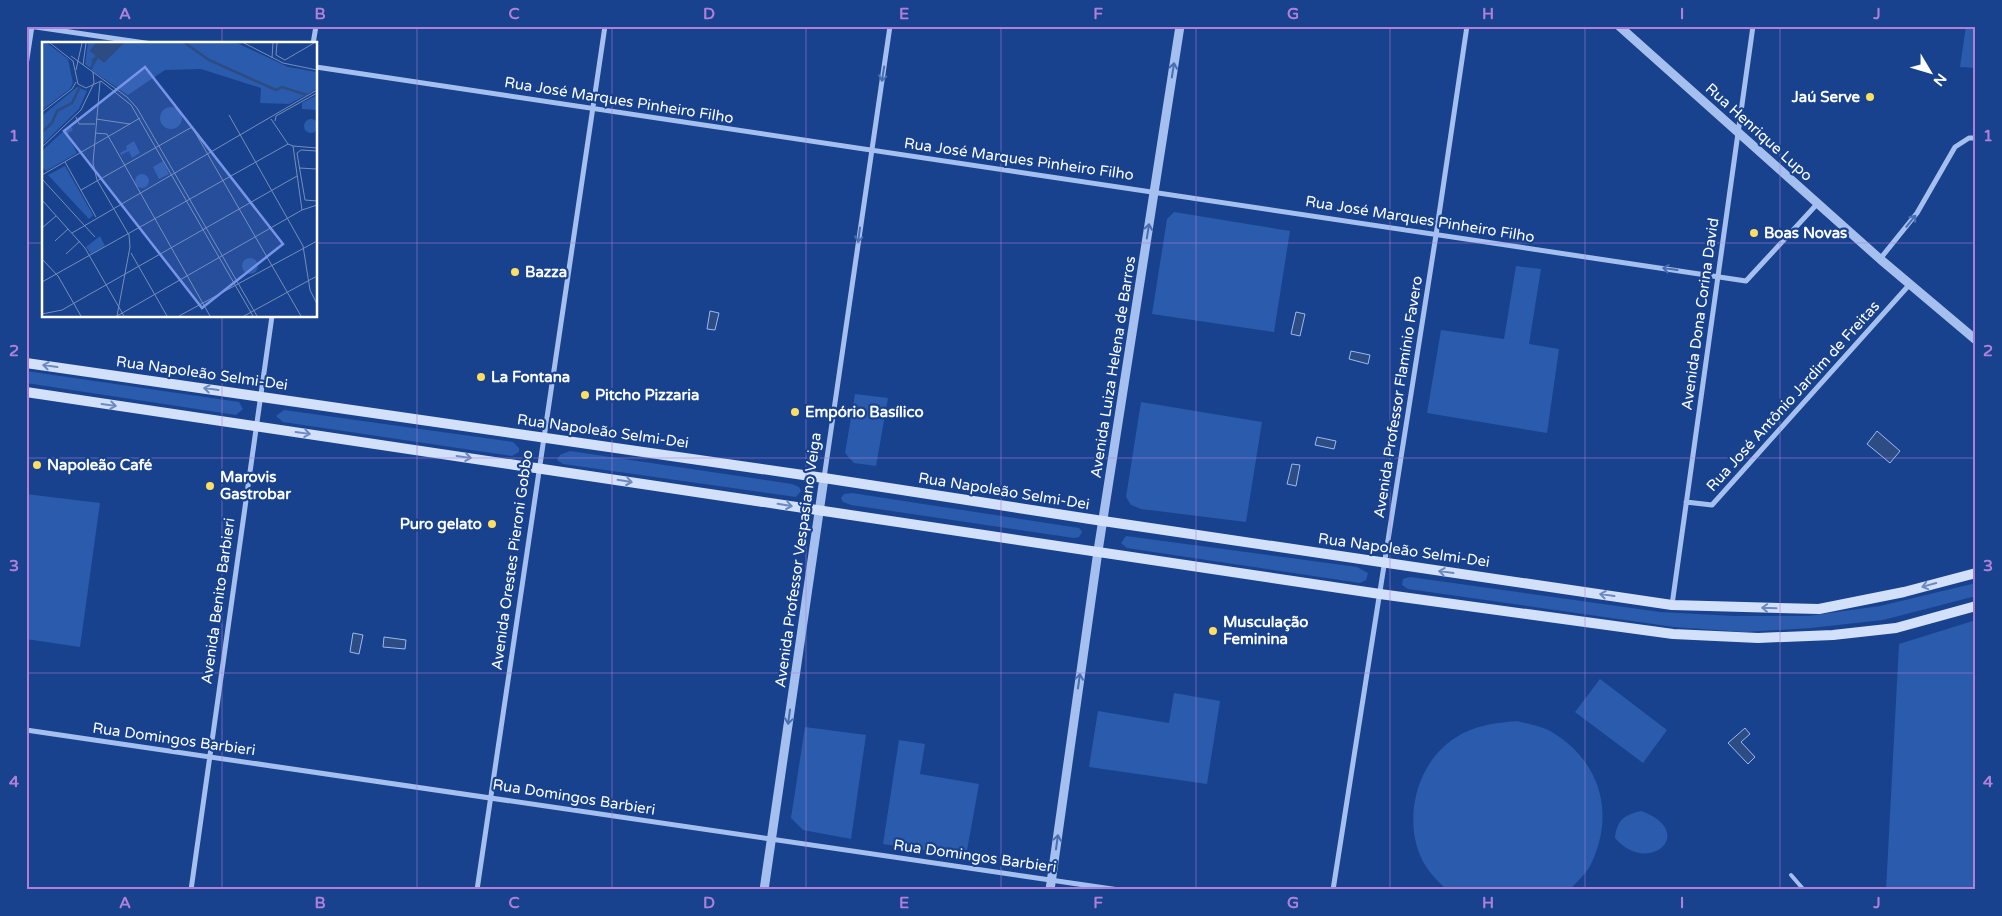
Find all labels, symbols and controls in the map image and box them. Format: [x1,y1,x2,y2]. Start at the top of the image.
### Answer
text: A [119,4,131,24]
text: B [314,4,326,24]
text: C [508,4,520,24]
text: D [703,4,715,24]
text: E [899,4,909,24]
text: F [1093,4,1103,24]
text: G [1287,4,1299,24]
text: H [1482,4,1494,24]
text: I [1680,4,1684,24]
text: J [1872,4,1881,24]
inset map [42,42,318,318]
north arrow [1904,48,1954,98]
one-way arrow [1168,63,1178,79]
one-way arrow [877,66,887,82]
text: N [1930,70,1950,89]
street label: Rua José Marques Pinheiro Filho [503,73,735,127]
street label: Rua Henrique Lupo [1702,79,1816,185]
place label: Jaú Serve [1791,88,1860,106]
marker: Jaú Serve [1864,91,1876,103]
text: 1 [9,126,19,146]
text: 1 [1983,126,1993,146]
street label: Rua José Marques Pinheiro Filho [903,134,1135,184]
street label: Rua José Marques Pinheiro Filho [1304,192,1536,246]
one-way arrow [1905,214,1916,227]
street label: Avenida Dona Corina David [1678,217,1722,411]
one-way arrow [1144,223,1154,239]
place label: Boas Novas [1764,224,1847,242]
one-way arrow [854,227,864,243]
marker: Boas Novas [1748,227,1760,239]
street label: Avenida Luiza Helena de Barros [1087,255,1139,479]
place label: Bazza [525,263,567,281]
one-way arrow [1662,264,1678,274]
marker: Bazza [509,266,521,278]
street label: Avenida Professor Flamínio Favero [1370,275,1426,519]
street label: Rua José Antônio Jardim de Freitas [1703,297,1883,495]
text: 2 [9,341,19,361]
text: 2 [1983,341,1993,361]
street label: Rua Napoleão Selmi-Dei [115,352,289,394]
one-way arrow [42,361,58,371]
place label: La Fontana [491,368,570,386]
marker: La Fontana [475,371,487,383]
one-way arrow [203,384,219,394]
place label: Pitcho Pizzaria [595,386,699,404]
marker: Pitcho Pizzaria [579,389,591,401]
one-way arrow [101,400,117,410]
place label: Empório Basílico [805,403,924,422]
marker: Empório Basílico [789,406,801,418]
street label: Rua Napoleão Selmi-Dei [516,410,690,452]
one-way arrow [295,429,311,439]
street label: Avenida Professor Vespasiano Veiga [771,431,825,689]
street label: Avenida Orestes Pieroni Gobbo [488,449,536,671]
one-way arrow [456,452,472,462]
place label: Napoleão Café [47,456,153,475]
marker: Napoleão Café [31,459,43,471]
place label: Marovis Gastrobar [220,468,291,503]
street label: Rua Napoleão Selmi-Dei [917,469,1091,513]
one-way arrow [616,476,632,486]
marker: Marovis Gastrobar [204,480,216,492]
one-way arrow [777,501,793,511]
place label: Puro gelato [400,515,482,534]
street label: Avenida Benito Barbieri [197,517,239,685]
marker: Puro gelato [486,518,498,530]
street label: Rua Napoleão Selmi-Dei [1317,529,1491,571]
text: 3 [9,556,19,576]
text: 3 [1983,556,1993,576]
one-way arrow [1439,566,1455,576]
one-way arrow [1921,581,1937,591]
one-way arrow [1599,590,1615,600]
one-way arrow [1761,603,1778,613]
place label: Musculação Feminina [1223,613,1308,648]
marker: Musculação Feminina [1207,625,1219,637]
one-way arrow [1075,673,1085,689]
one-way arrow [784,708,794,724]
street label: Rua Domingos Barbieri [91,719,257,759]
text: 4 [9,772,19,792]
text: 4 [1983,772,1993,792]
street label: Rua Domingos Barbieri [491,775,657,819]
one-way arrow [1052,834,1062,850]
street label: Rua Domingos Barbieri [892,836,1058,876]
text: A [119,893,131,913]
text: B [314,893,326,913]
text: C [508,893,520,913]
text: D [703,893,715,913]
text: E [899,893,909,913]
text: F [1093,893,1103,913]
text: G [1287,893,1299,913]
text: H [1482,893,1494,913]
text: I [1680,893,1684,913]
text: J [1872,893,1881,913]

